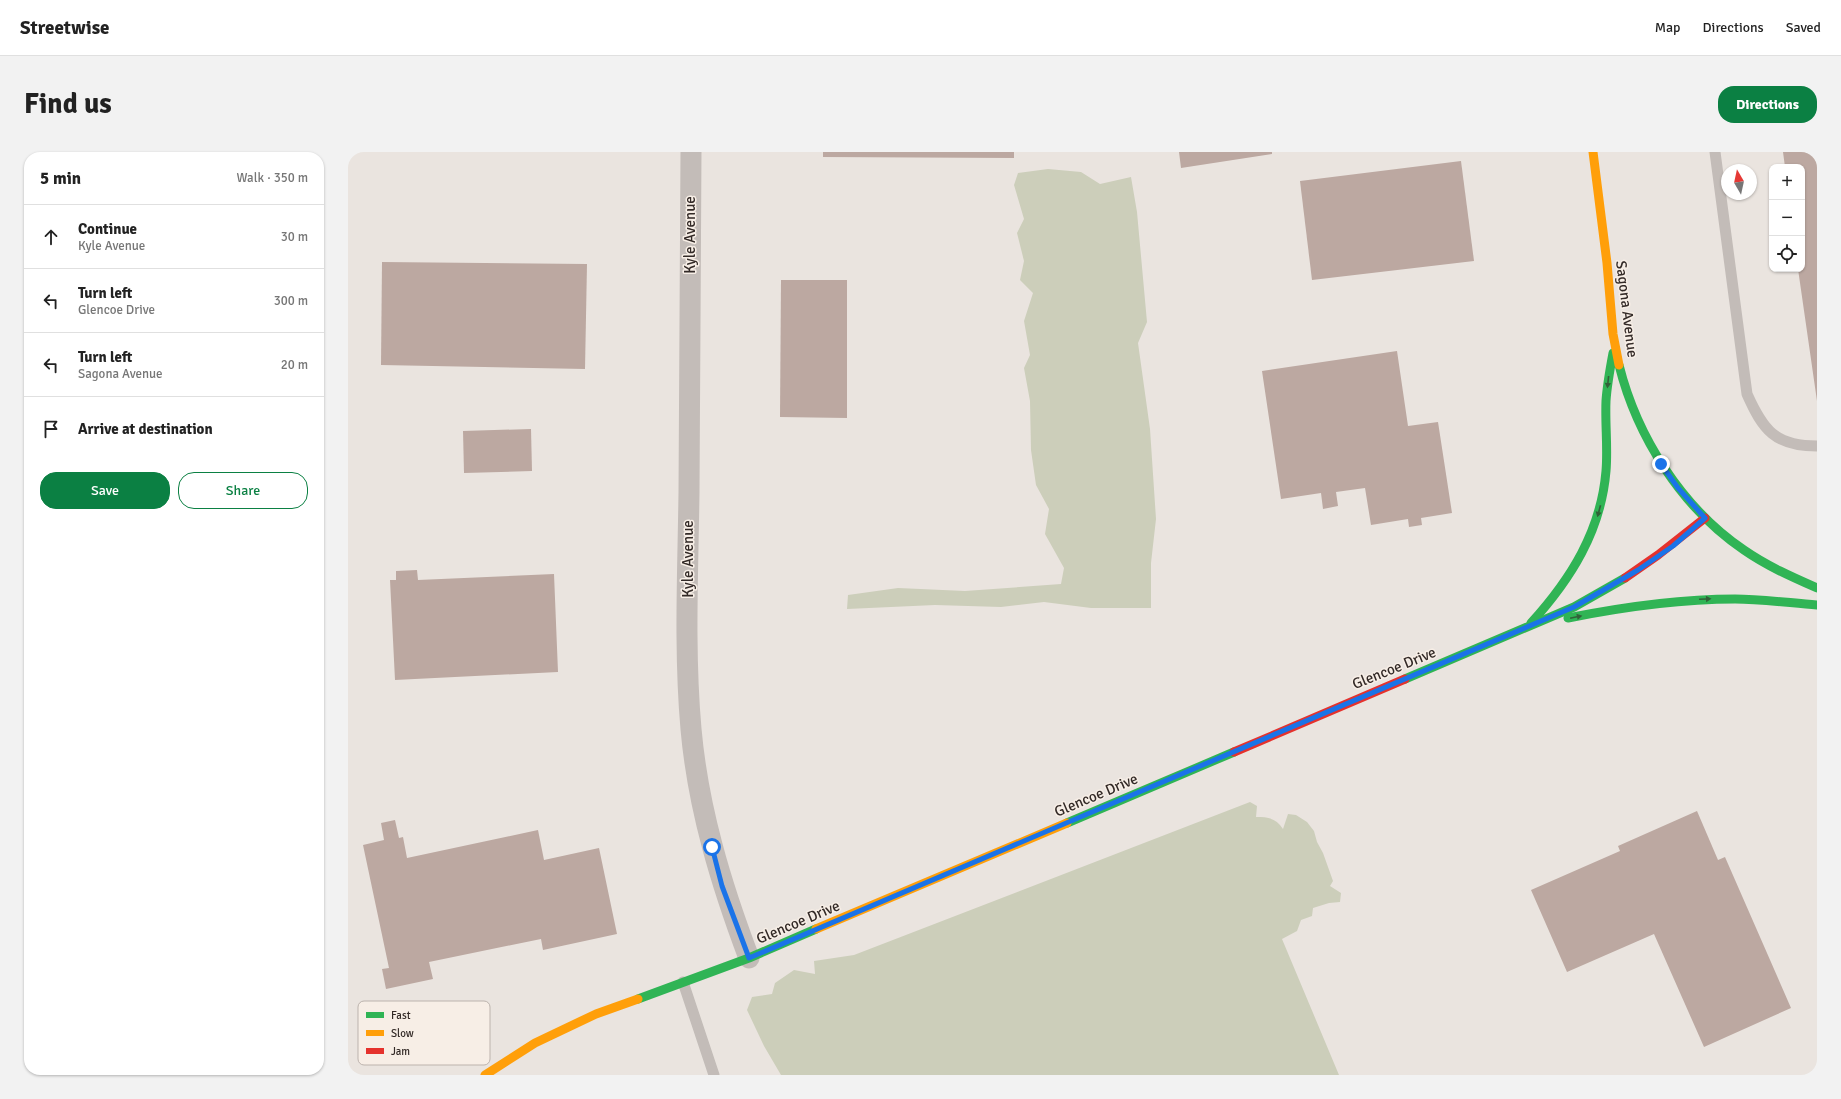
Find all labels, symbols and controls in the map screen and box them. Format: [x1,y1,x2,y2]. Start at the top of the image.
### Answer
text: Streetwise [20,16,110,40]
text: Map [1655,19,1681,36]
text: Directions [1703,19,1764,36]
text: Saved [1786,19,1821,36]
button: Directions [1718,86,1817,123]
text: Find us [24,87,112,121]
north arrow [1721,164,1757,200]
map controls [1769,164,1805,272]
button: + [1769,164,1805,200]
text: 5 min [40,168,81,189]
text: Walk · 350 m [237,170,308,186]
street label: Kyle Avenue [681,196,699,274]
button: − [1769,200,1805,236]
text: Continue [78,220,137,238]
icon: ahead [40,226,62,248]
text: 30 m [281,229,308,245]
button: locate [1769,236,1805,272]
text: Kyle Avenue [78,238,145,254]
street label: Sagona Avenue [1612,259,1642,359]
text: Turn left [78,284,132,302]
icon: left [40,290,62,312]
text: 300 m [274,293,308,309]
text: Glencoe Drive [78,302,155,318]
text: Turn left [78,348,132,366]
icon: left [40,354,62,376]
text: 20 m [281,357,308,373]
text: Sagona Avenue [78,366,163,382]
one-way arrow [1605,376,1611,388]
icon: arrive [40,418,62,440]
text: Arrive at destination [78,420,213,438]
route end [1652,455,1670,473]
button: Save [40,472,170,509]
button: Share [178,472,308,509]
one-way arrow [1596,505,1602,517]
street label: Kyle Avenue [679,520,697,598]
one-way arrow [1699,596,1711,603]
one-way arrow [1570,613,1582,619]
street label: Glencoe Drive [1349,643,1439,693]
street label: Glencoe Drive [1052,769,1140,821]
route start [703,838,721,856]
street label: Glencoe Drive [754,896,842,948]
legend [358,1001,490,1065]
text: Fast [391,1009,411,1022]
text: Slow [391,1027,414,1040]
text: Jam [391,1045,410,1058]

